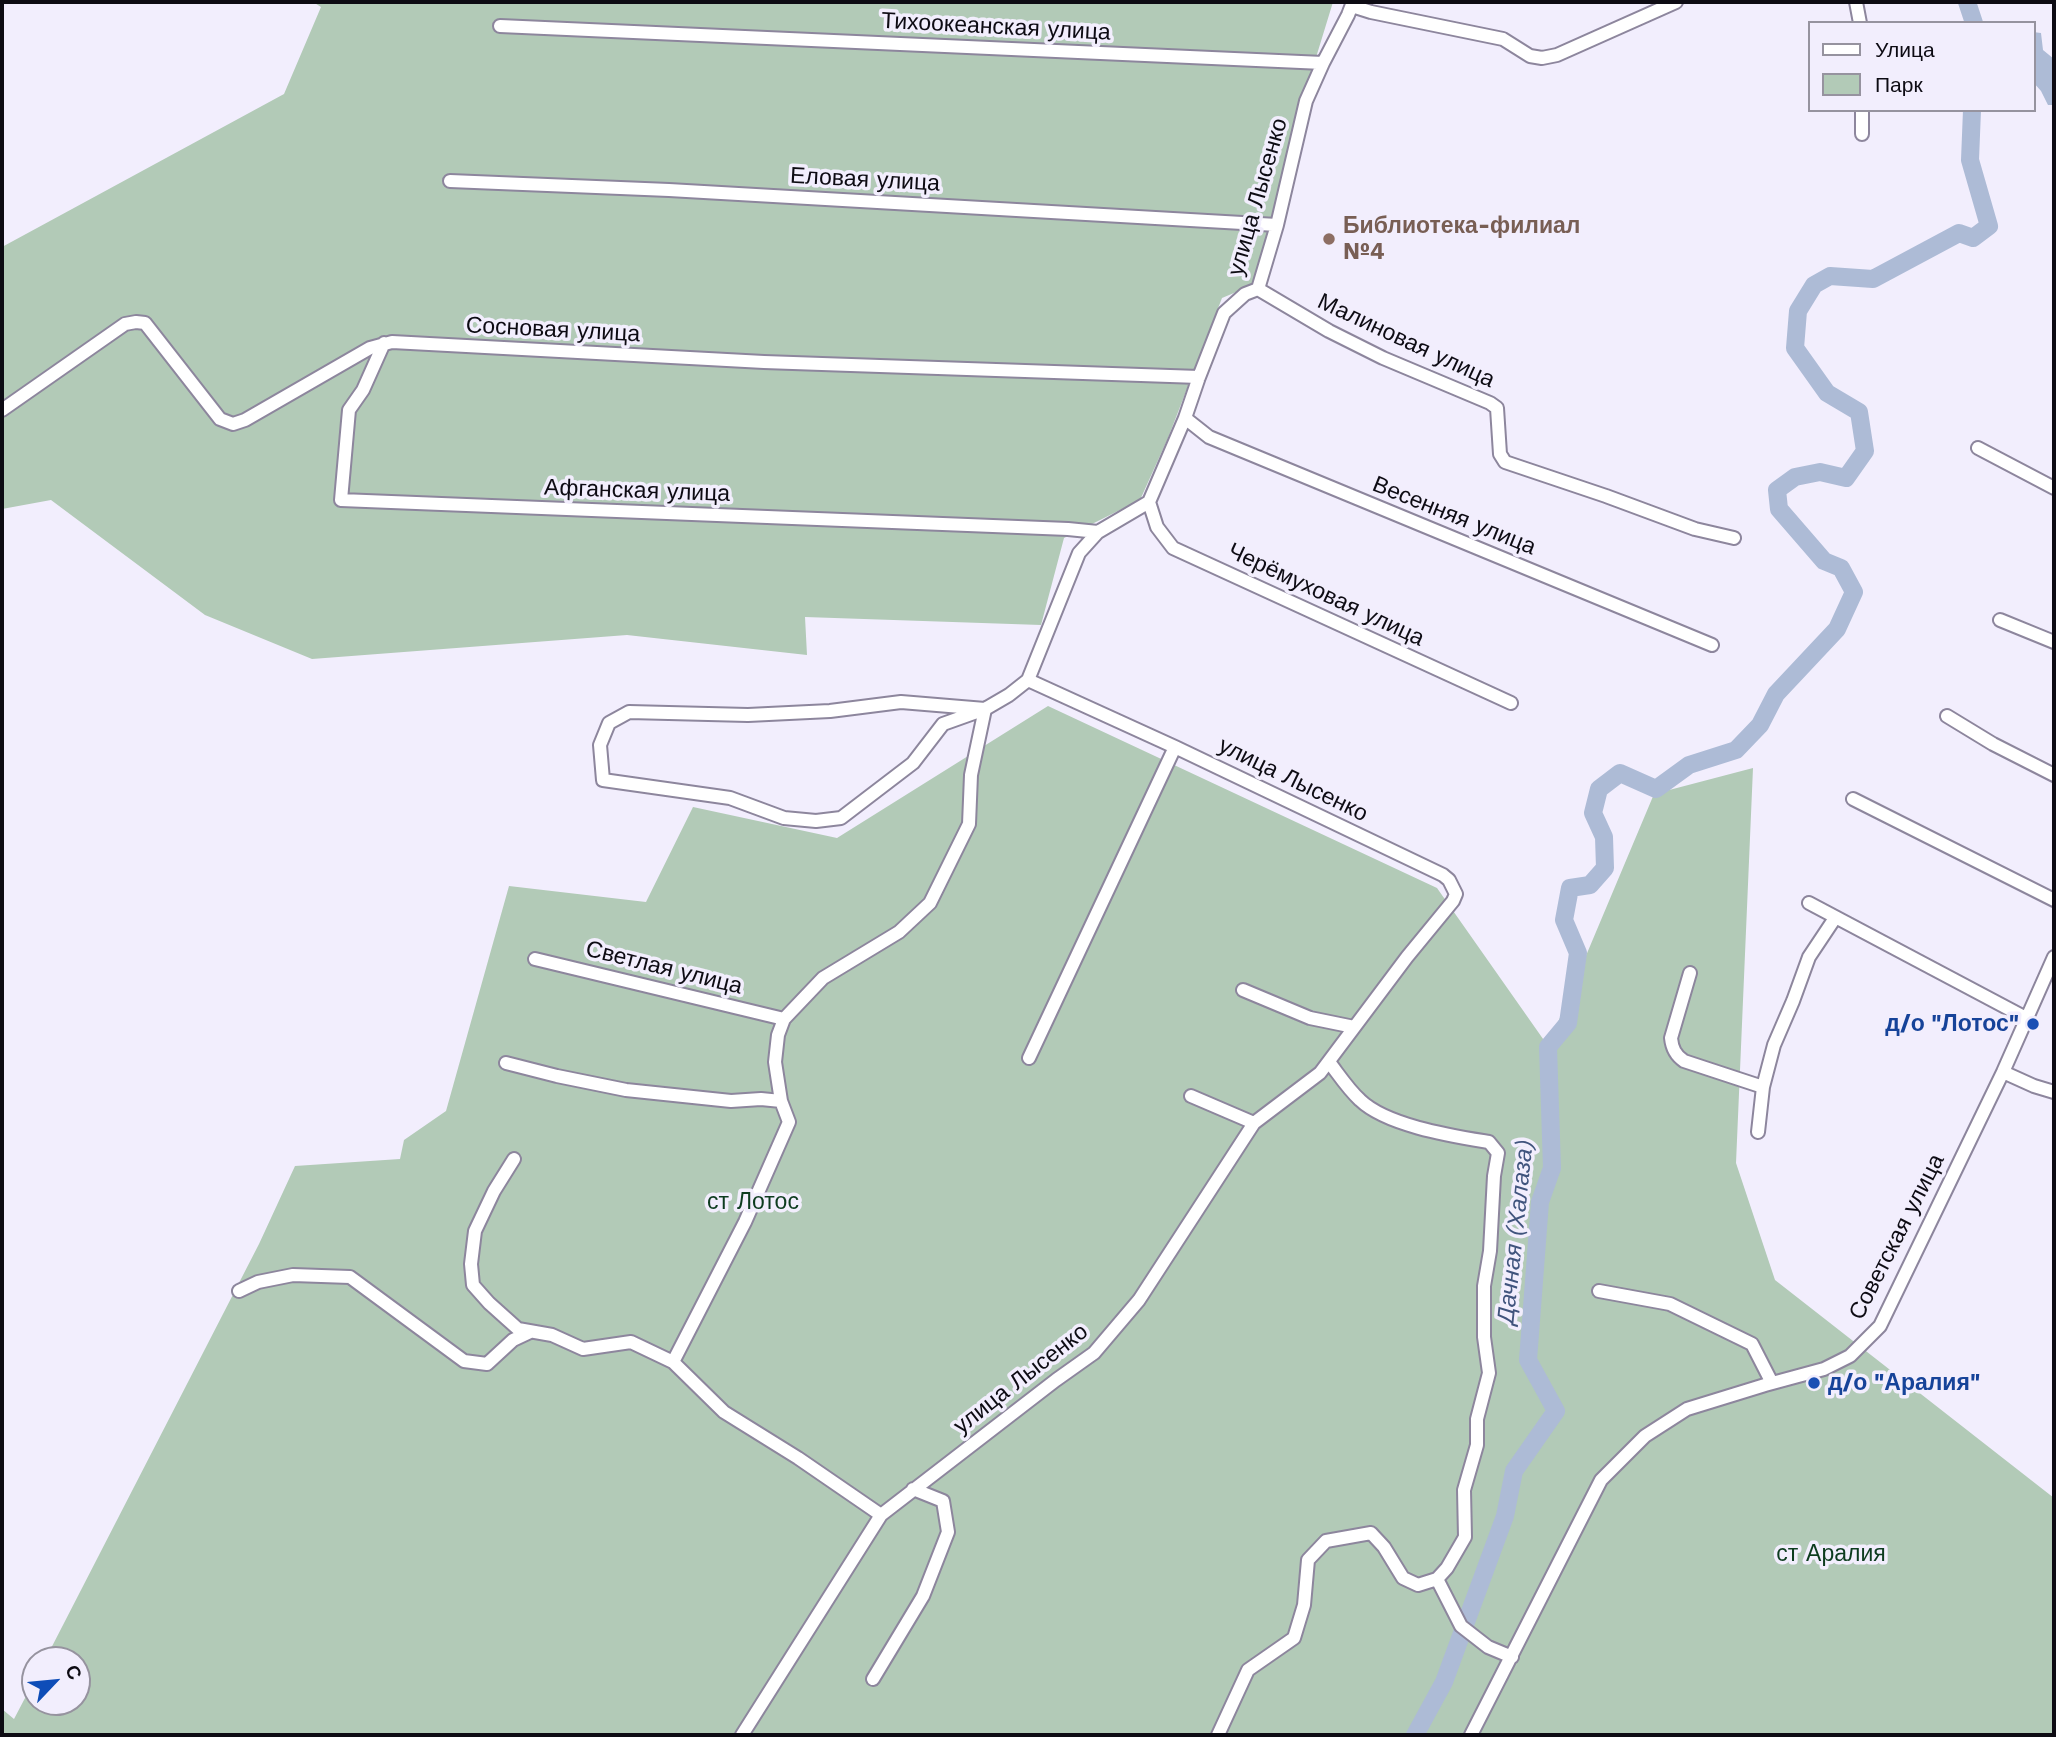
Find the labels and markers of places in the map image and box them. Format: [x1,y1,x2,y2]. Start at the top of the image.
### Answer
place label: Библиотека-филиал №4 [1343,212,1580,266]
marker: Библиотека-филиал №4 [1321,231,1337,247]
place label: д/о "Лотос" [1885,1010,2019,1038]
marker: д/о "Лотос" [2025,1016,2041,1032]
place label: д/о "Аралия" [1828,1369,1980,1397]
marker: д/о "Аралия" [1806,1375,1822,1391]

